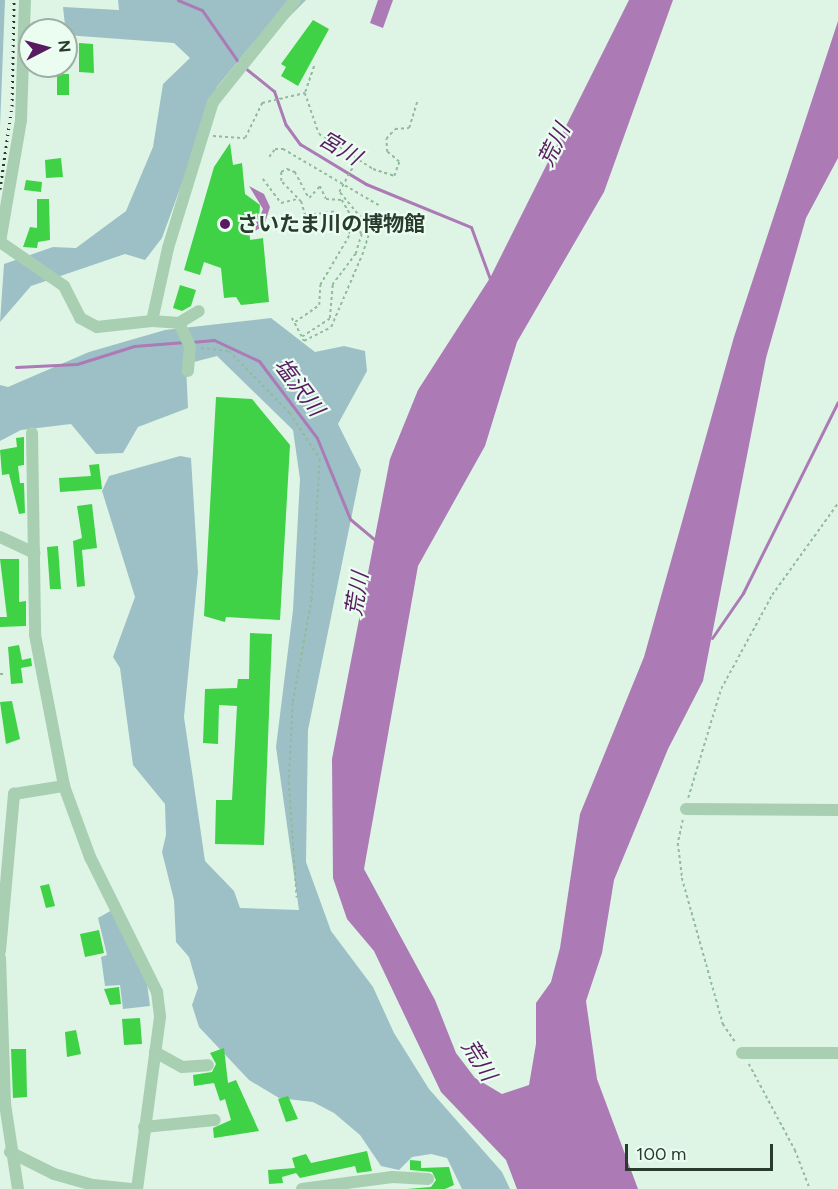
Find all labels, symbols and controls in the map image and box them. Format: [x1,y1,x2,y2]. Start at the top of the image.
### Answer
north arrow [18,18,78,78]
text: N [54,39,75,53]
water label: 荒川 [532,119,576,171]
water label: 宮川 [314,125,366,171]
place label: さいたま川の博物館 [237,211,426,237]
marker: さいたま川の博物館 [218,217,232,231]
water label: 塩沢川 [269,353,329,421]
water label: 荒川 [341,570,373,618]
water label: 荒川 [456,1034,502,1086]
scale bar [628,1132,776,1170]
text: 100 m [636,1143,686,1165]

